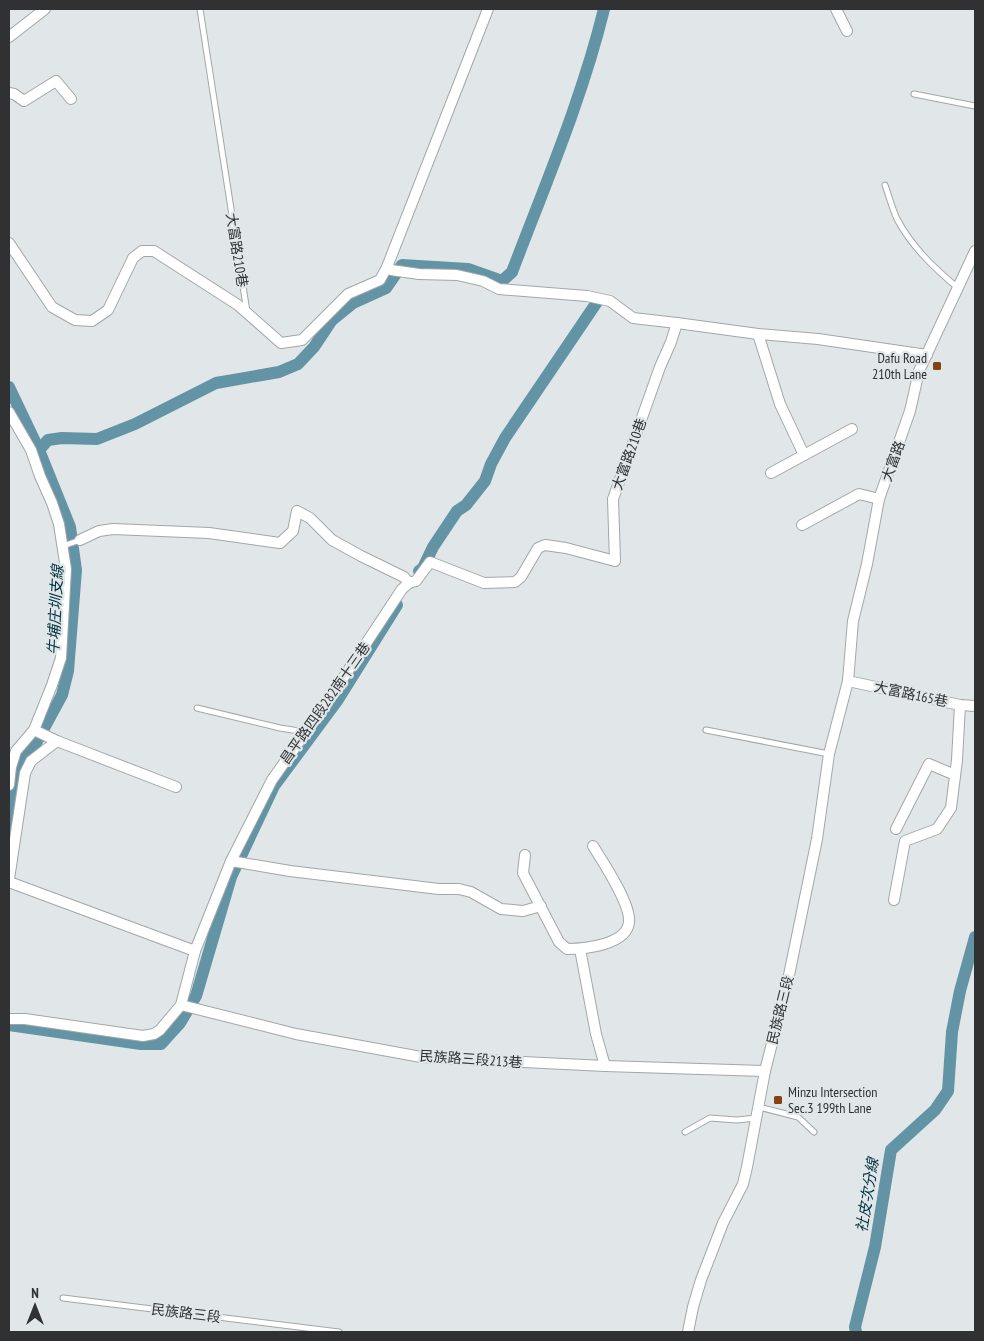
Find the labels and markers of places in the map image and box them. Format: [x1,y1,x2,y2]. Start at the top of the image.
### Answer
place label: Dafu Road 210th Lane [872,349,927,383]
marker: Dafu Road 210th Lane [931,360,943,372]
place label: Minzu Intersection Sec.3 199th Lane [788,1083,877,1117]
marker: Minzu Intersection Sec.3 199th Lane [772,1094,784,1106]

